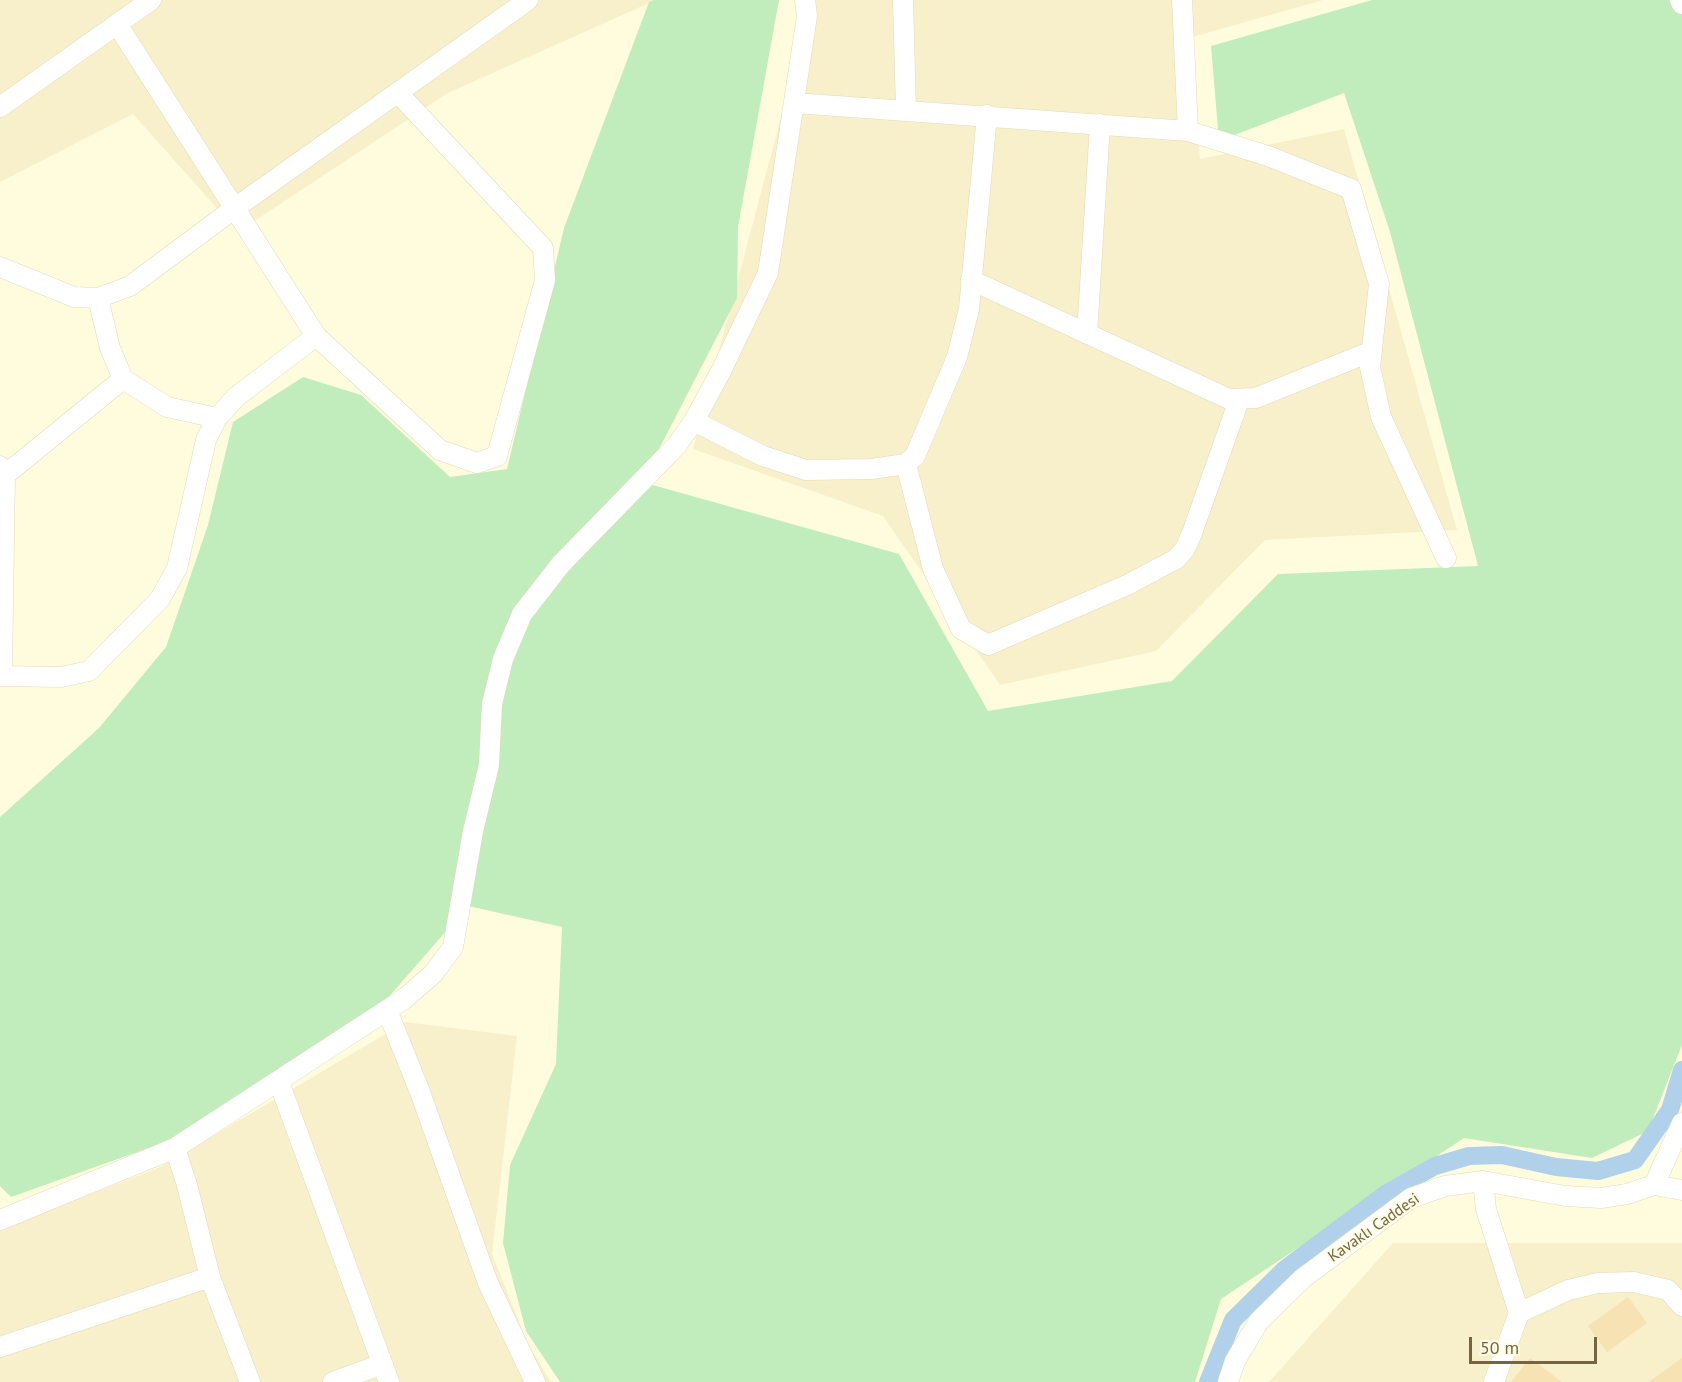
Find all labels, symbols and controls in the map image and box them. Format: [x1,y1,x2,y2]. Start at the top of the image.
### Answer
street label: Kavaklı Caddesi [1325,1189,1423,1267]
scale bar [1472,1325,1600,1363]
text: 50 m [1480,1336,1519,1359]

